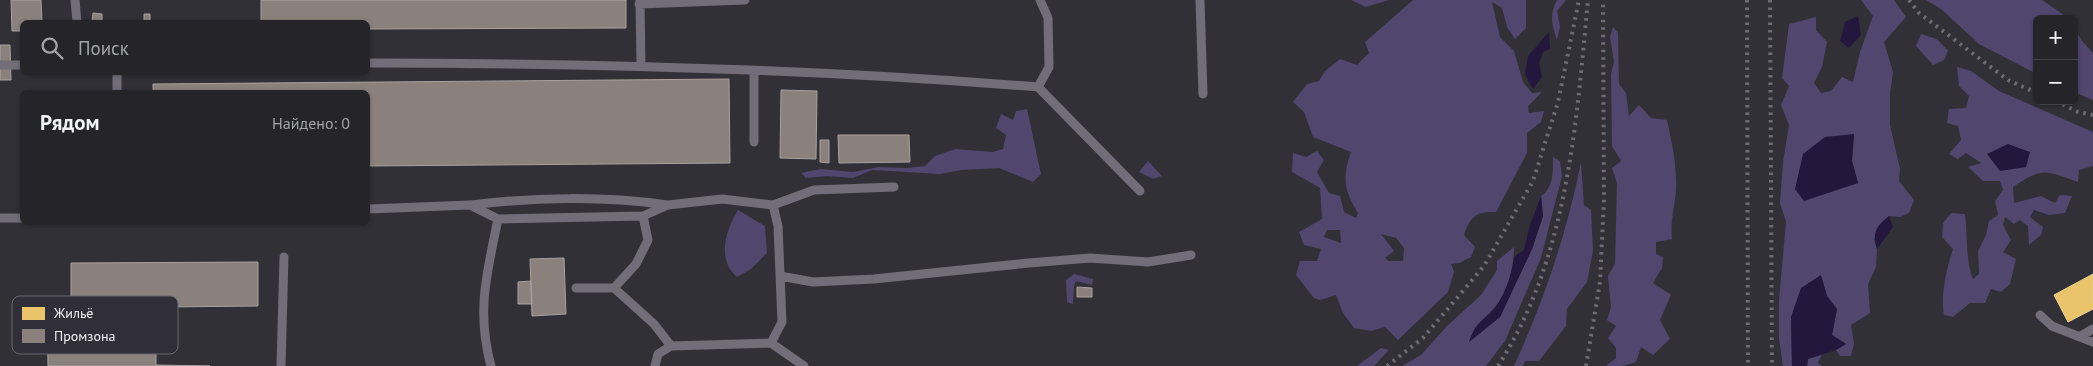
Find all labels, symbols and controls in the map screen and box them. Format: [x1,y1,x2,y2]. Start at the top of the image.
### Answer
map controls [2033,15,2078,105]
button: + [2033,15,2078,60]
search box [20,20,370,75]
icon: search [38,34,66,62]
text: Поиск [78,36,129,60]
button: − [2033,60,2078,105]
text: Рядом [40,109,99,136]
text: Найдено: 0 [272,113,350,133]
legend [12,296,178,354]
text: Жильё [53,304,93,322]
text: Промзона [54,327,116,345]

